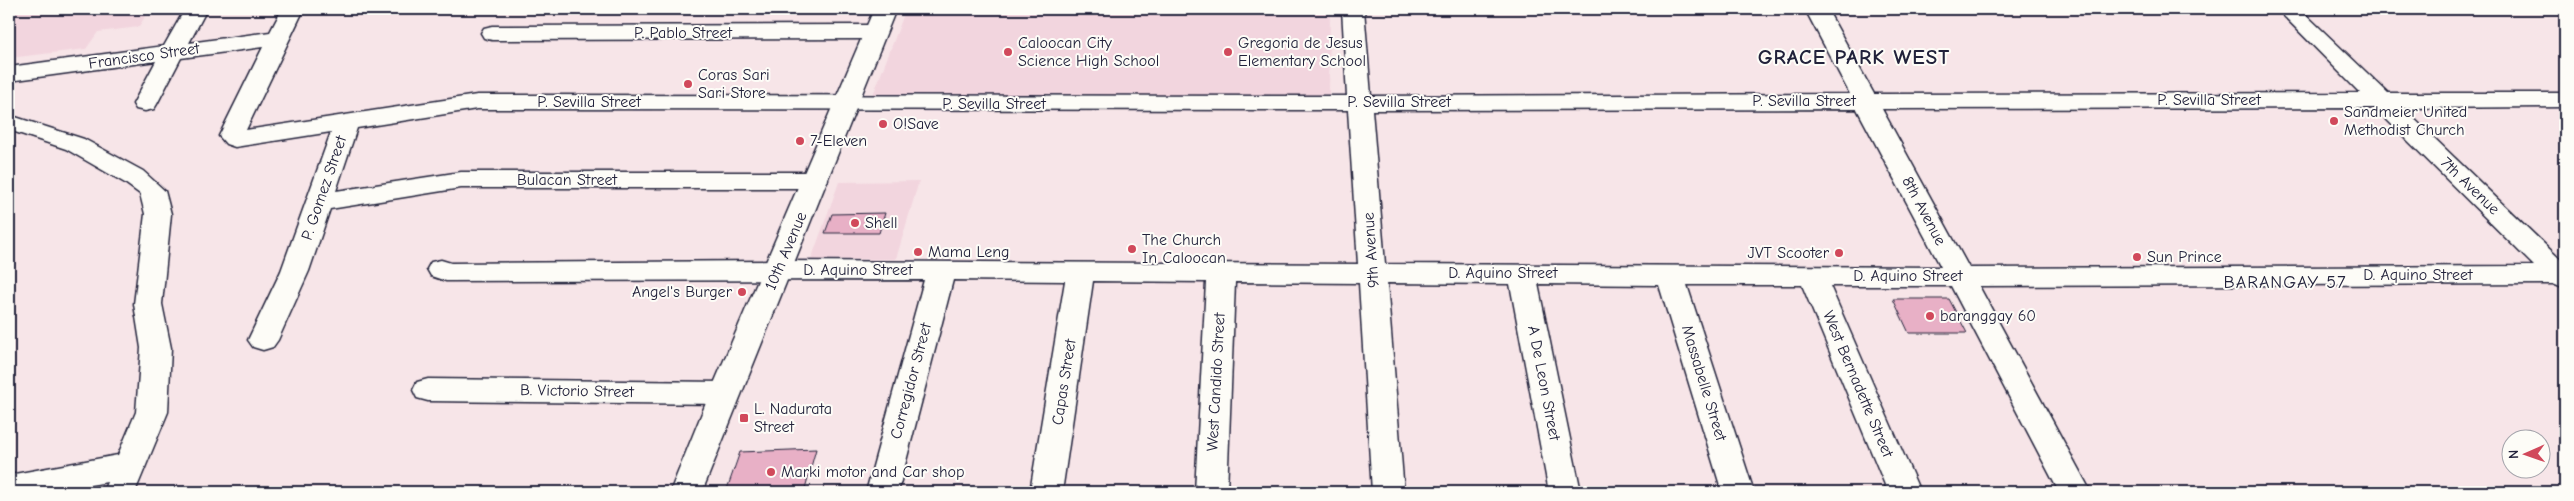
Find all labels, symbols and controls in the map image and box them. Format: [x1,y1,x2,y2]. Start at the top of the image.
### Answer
street label: P. Pablo Street [634,24,733,42]
place label: Caloocan City Science High School [1018,34,1159,70]
place label: Gregoria de Jesus Elementary School [1238,34,1366,70]
street label: Francisco Street [87,39,201,73]
district label: GRACE PARK WEST [1758,45,1950,69]
marker: Caloocan City Science High School [1002,46,1014,58]
marker: Gregoria de Jesus Elementary School [1222,46,1234,58]
place label: Coras Sari Sari Store [698,66,770,102]
marker: Coras Sari Sari Store [682,78,694,90]
street label: P. Sevilla Street [2157,91,2261,109]
street label: P. Sevilla Street [1752,92,1856,110]
street label: P. Sevilla Street [537,93,641,111]
street label: P. Sevilla Street [1347,93,1451,111]
street label: P. Sevilla Street [942,95,1046,113]
place label: Sandmeier United Methodist Church [2344,103,2467,139]
place label: O!Save [893,115,939,133]
marker: Sandmeier United Methodist Church [2328,115,2340,127]
marker: O!Save [877,118,889,130]
place label: 7-Eleven [810,132,867,150]
street label: P. Gomez Street [298,133,350,243]
marker: 7-Eleven [794,135,806,147]
street label: 7th Avenue [2437,154,2503,218]
street label: Bulacan Street [517,171,617,189]
street label: 8th Avenue [1898,173,1950,249]
street label: 10th Avenue [761,209,811,293]
street label: 9th Avenue [1359,212,1383,288]
place label: Shell [865,214,897,232]
marker: Shell [849,217,861,229]
place label: The Church In Caloocan [1142,231,1226,267]
place label: Mama Leng [928,243,1010,261]
marker: The Church In Caloocan [1126,243,1138,255]
place label: JVT Scooter [1748,244,1830,262]
marker: Mama Leng [912,246,924,258]
marker: JVT Scooter [1833,247,1845,259]
place label: Sun Prince [2147,248,2222,266]
marker: Sun Prince [2131,251,2143,263]
street label: D. Aquino Street [803,261,913,279]
street label: D. Aquino Street [1448,264,1558,282]
street label: D. Aquino Street [2363,266,2473,284]
street label: D. Aquino Street [1853,267,1963,285]
district label: BARANGAY 57 [2224,272,2346,293]
place label: Angel's Burger [632,283,733,301]
marker: Angel's Burger [736,286,748,298]
place label: baranggay 60 [1940,307,2036,325]
street label: West Bernadette Street [1819,308,1897,460]
marker: baranggay 60 [1924,310,1936,322]
street label: West Candido Street [1203,312,1229,452]
street label: Corregidor Street [887,321,935,441]
street label: Massabelle Street [1678,323,1730,444]
street label: A De Leon Street [1524,324,1564,442]
street label: Capas Street [1048,337,1080,426]
street label: B. Victorio Street [520,381,635,401]
place label: L. Nadurata Street [754,400,832,436]
marker: L. Nadurata Street [738,412,750,424]
north arrow [2502,428,2552,478]
text: N [2505,450,2522,459]
place label: Marki motor and Car shop [781,463,964,481]
marker: Marki motor and Car shop [765,466,777,478]

